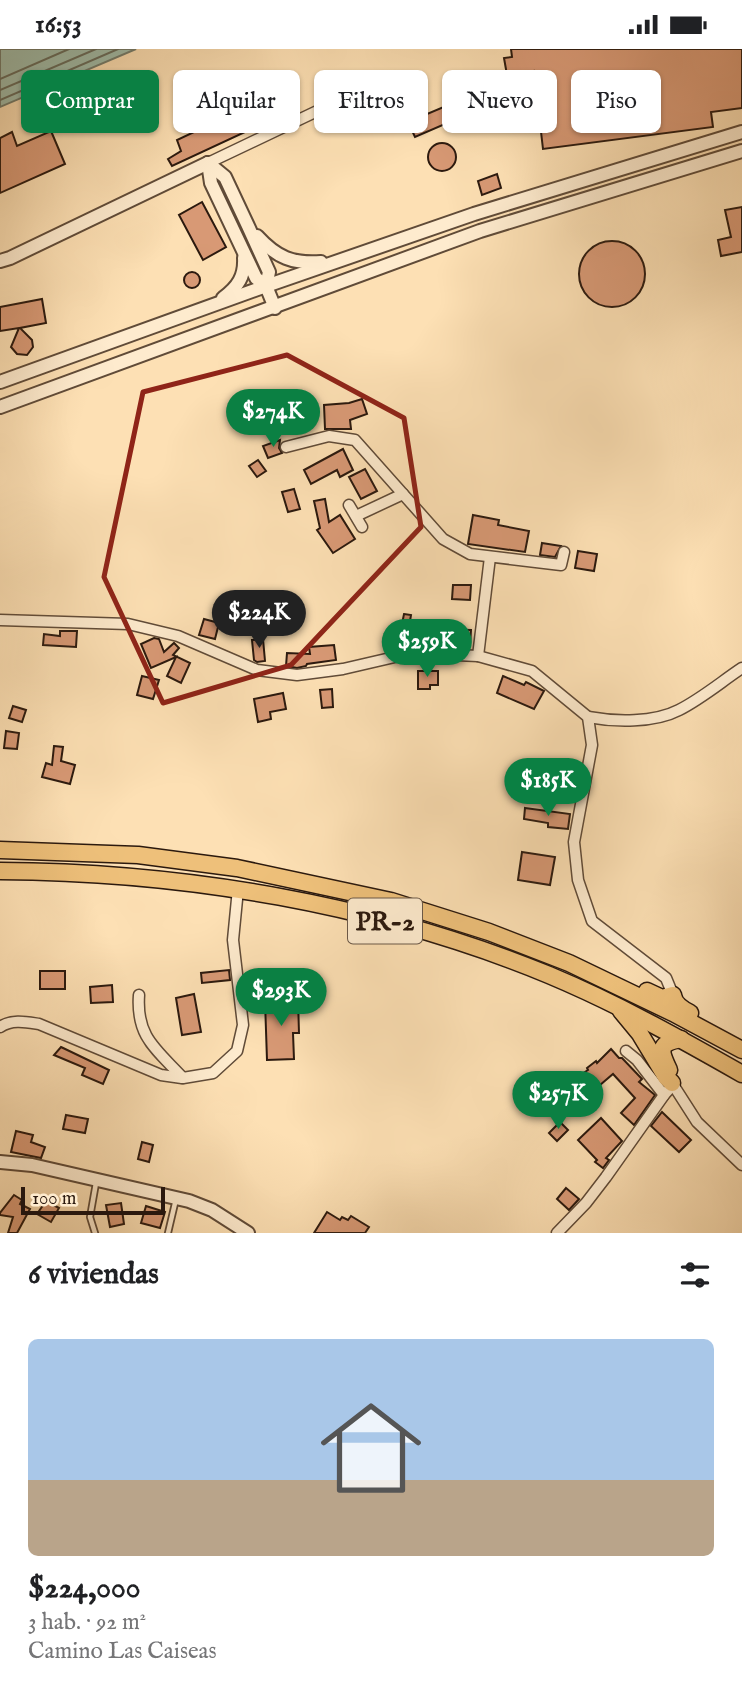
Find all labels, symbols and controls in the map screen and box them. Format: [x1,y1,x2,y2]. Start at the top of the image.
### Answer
text: 16:53 [35,8,82,41]
chip: Comprar [21,70,159,133]
chip: Alquilar [173,70,300,133]
chip: Filtros [314,70,428,133]
chip: Nuevo [442,70,557,133]
chip: Piso [571,70,661,133]
pin: $274K [224,389,322,449]
text: $274K [242,397,304,426]
pin: $224K [210,591,308,650]
text: $224K [228,598,290,627]
pin: $259K [378,619,476,679]
text: $259K [398,627,456,656]
pin: $185K [499,759,597,818]
text: $185K [520,766,576,795]
road number: PR-2 [348,899,422,943]
pin: $293K [232,969,330,1028]
text: $293K [252,976,310,1005]
pin: $257K [509,1072,607,1131]
text: $257K [528,1079,588,1108]
scale bar [21,1184,164,1216]
text: 100 m [32,1187,76,1211]
text: 6 viviendas [28,1256,159,1294]
icon: filters [676,1256,714,1294]
icon: home [308,1385,434,1511]
text: $224,000 [28,1570,140,1608]
text: 3 hab. · 92 m² [28,1608,146,1637]
text: Camino Las Caiseas [28,1637,217,1666]

